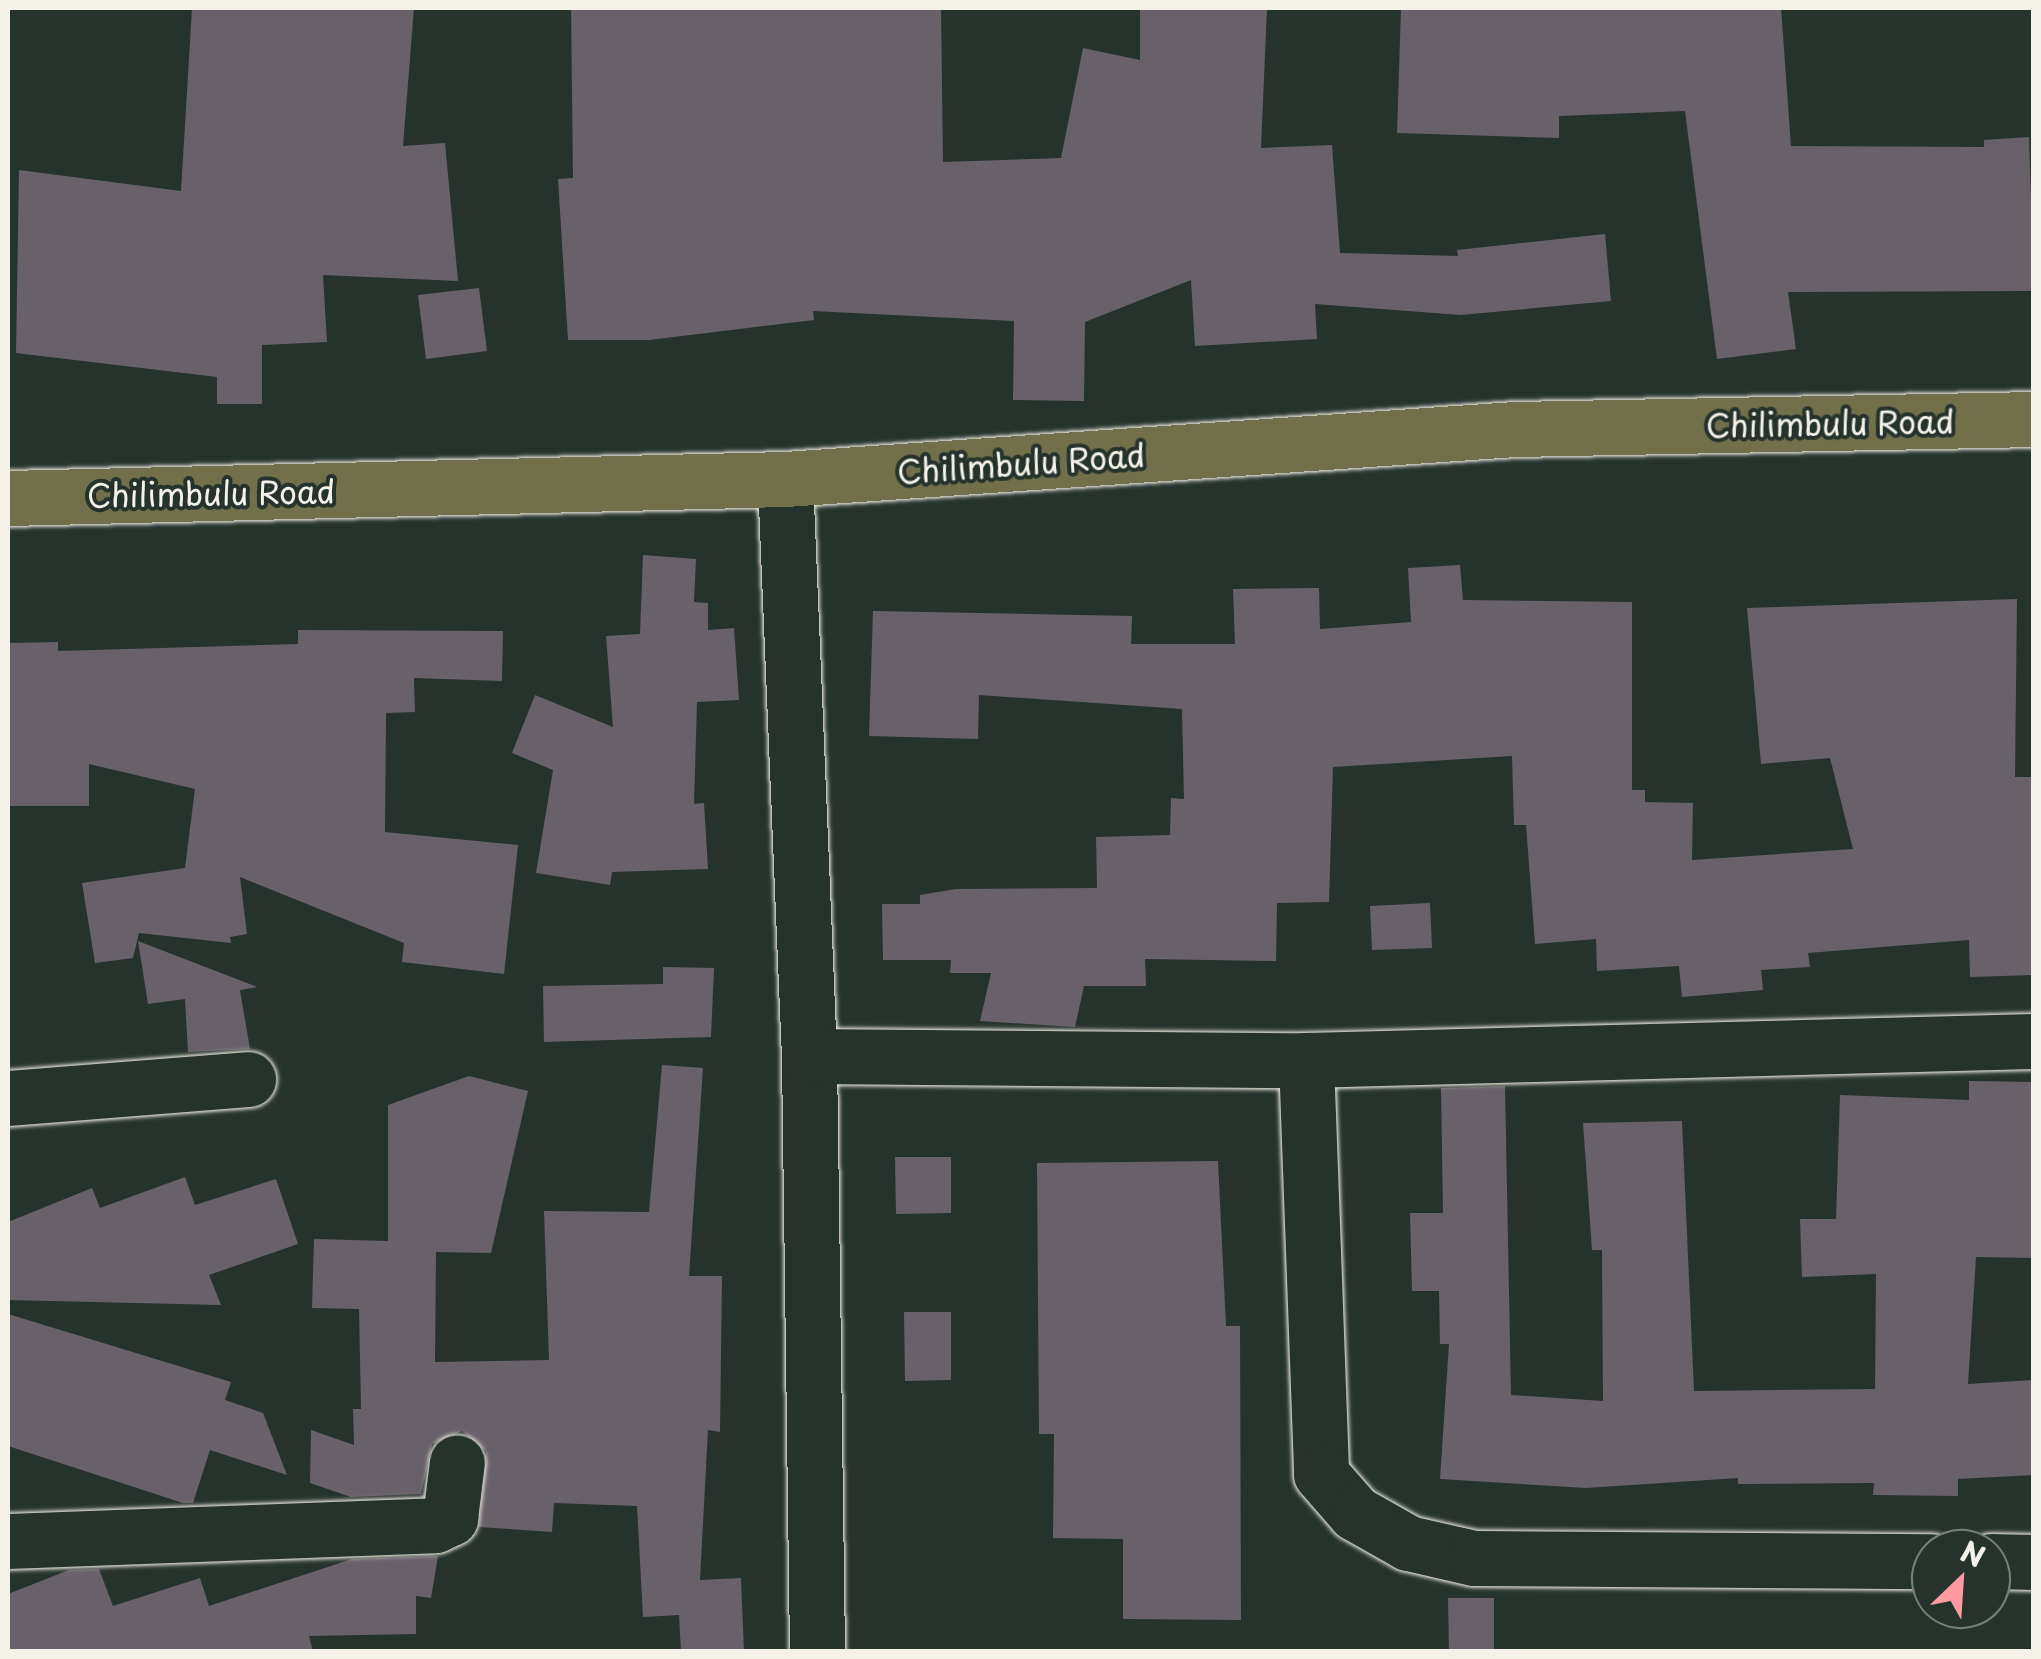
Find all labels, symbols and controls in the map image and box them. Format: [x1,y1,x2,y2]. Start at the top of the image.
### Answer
street label: Chilimbulu Road [1705,402,1955,444]
street label: Chilimbulu Road [895,435,1147,491]
street label: Chilimbulu Road [86,472,336,514]
north arrow [1911,1529,2011,1629]
text: N [1954,1529,1992,1577]

